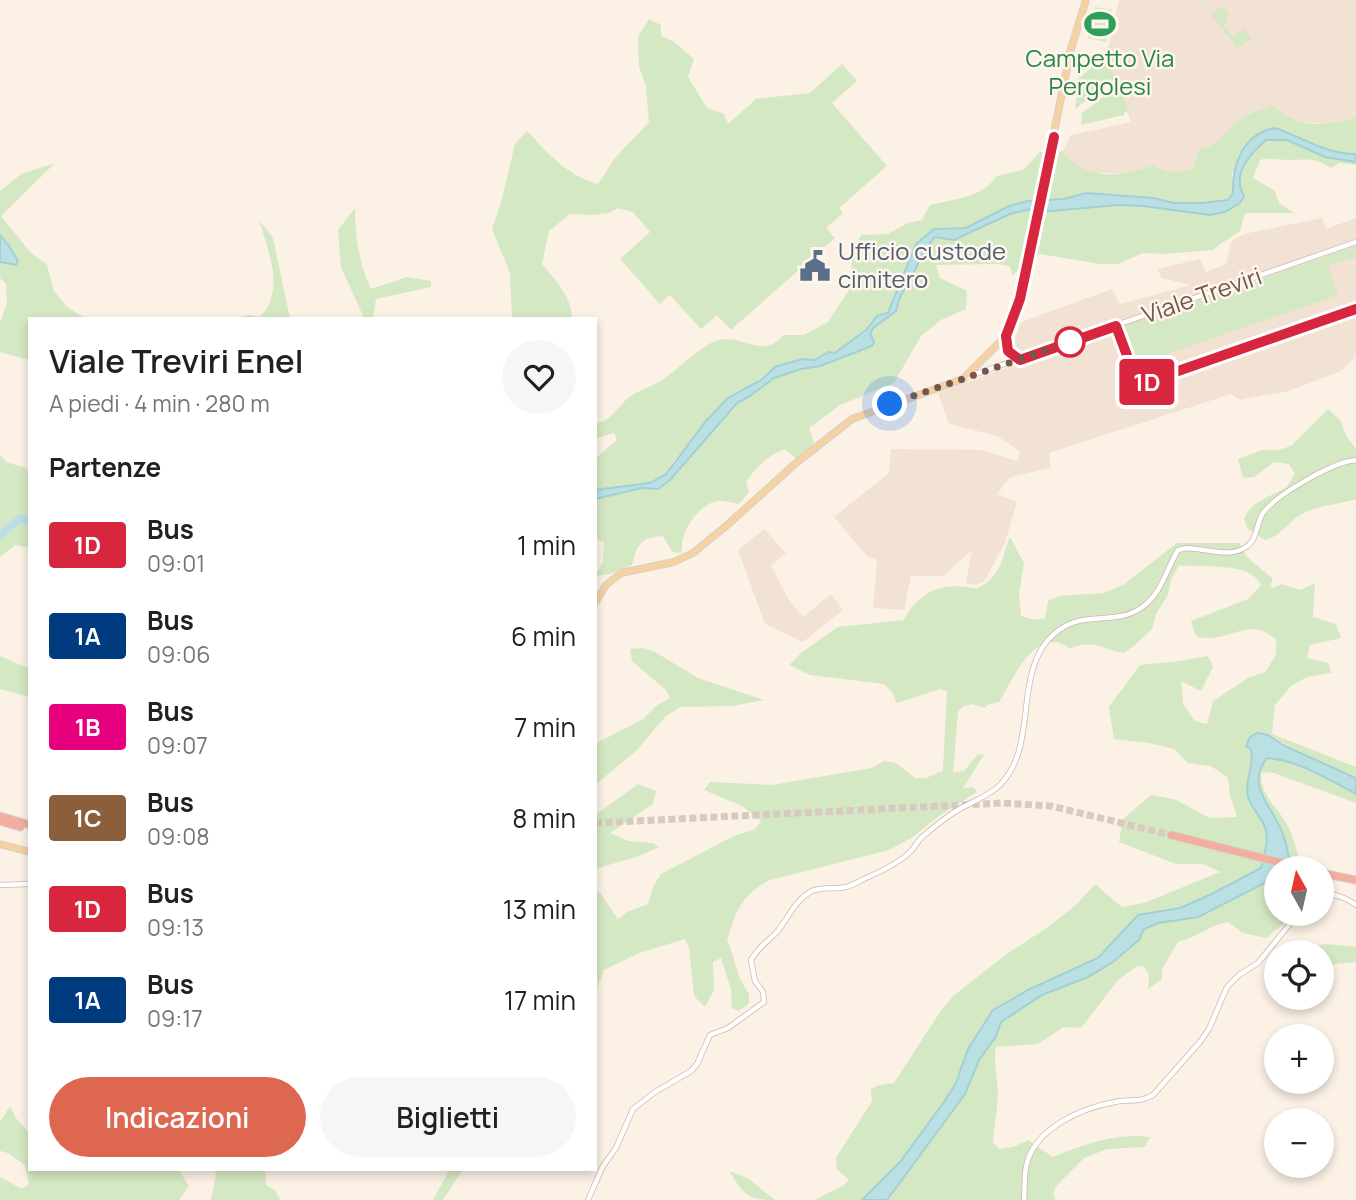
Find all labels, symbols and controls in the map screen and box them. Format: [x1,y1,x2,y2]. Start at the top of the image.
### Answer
sports icon: Campetto Via Pergolesi [1083,7,1117,41]
place label: Campetto Via Pergolesi [1026,41,1174,102]
place label: Ufficio custode cimitero [838,234,1006,295]
public building icon: Ufficio custode cimitero [798,249,832,283]
street label: Viale Treviri [1137,259,1266,330]
unlabelled marker [1055,327,1085,357]
text: Viale Treviri Enel [49,338,304,383]
button: heart [502,340,576,414]
line badge: 1D [1116,359,1178,405]
text: 1D [1133,365,1161,398]
your location [872,386,907,421]
text: A piedi · 4 min · 280 m [49,387,270,419]
text: Partenze [49,449,161,485]
text: Bus [147,511,194,547]
text: 1 min [517,527,576,563]
text: 1D [74,528,101,561]
text: 09:01 [147,547,205,579]
text: Bus [147,602,194,638]
text: 6 min [511,618,576,654]
text: 1A [74,619,101,652]
text: 09:06 [147,638,210,670]
text: Bus [147,693,194,729]
text: 7 min [514,709,576,745]
text: 1B [75,710,100,743]
text: 09:07 [147,729,208,761]
text: Bus [147,784,194,820]
text: 8 min [512,800,576,836]
text: 1C [73,801,102,834]
text: 09:08 [147,820,210,852]
north arrow [1264,856,1334,926]
map controls [1264,856,1334,1178]
text: Bus [147,875,194,911]
text: 13 min [503,891,576,927]
text: 1D [74,892,101,925]
text: 09:13 [147,911,204,943]
button: locate [1264,940,1334,1010]
text: Bus [147,966,194,1002]
text: 17 min [504,982,576,1018]
text: 1A [74,983,101,1016]
text: 09:17 [147,1002,203,1034]
button: + [1264,1024,1334,1094]
button: Indicazioni [49,1077,306,1157]
button: Biglietti [320,1077,576,1157]
button: − [1264,1108,1334,1178]

